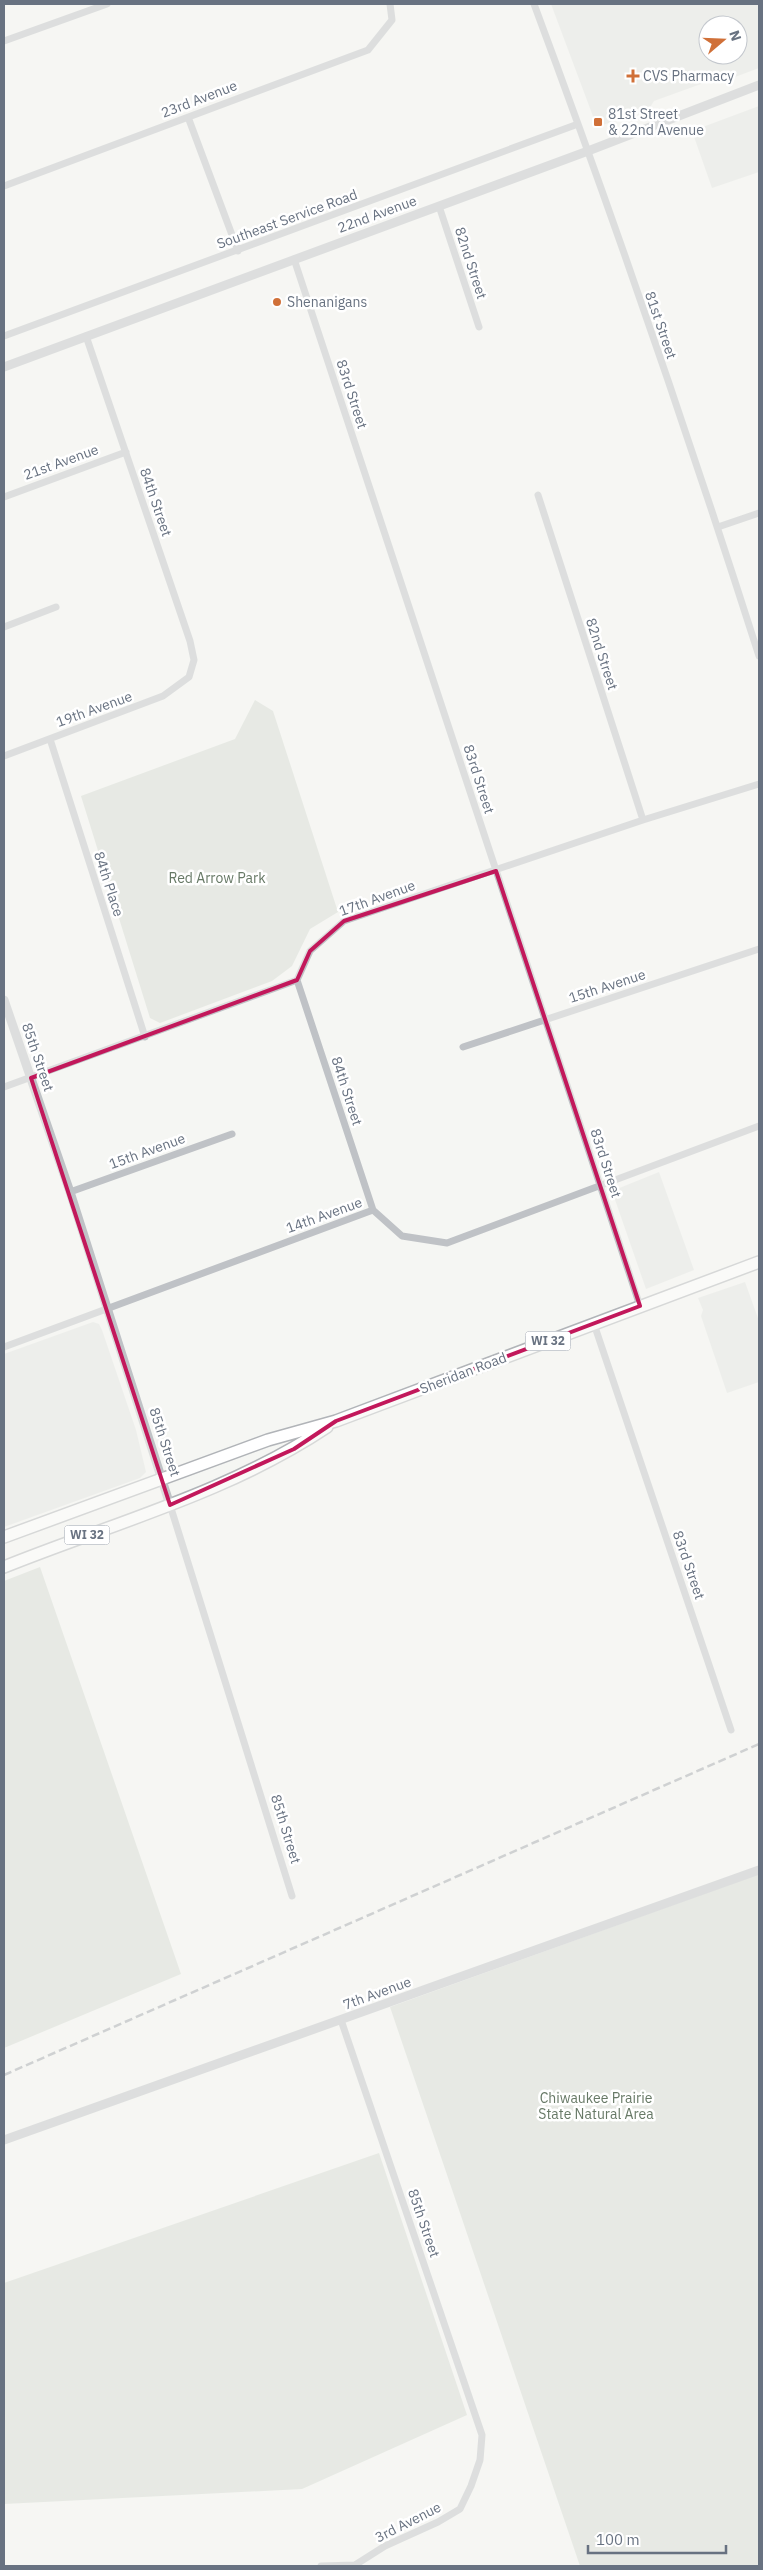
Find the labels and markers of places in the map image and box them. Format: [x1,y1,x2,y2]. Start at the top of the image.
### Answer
place label: CVS Pharmacy [643,67,734,85]
marker: CVS Pharmacy [627,70,639,82]
place label: 81st Street & 22nd Avenue [608,105,704,139]
marker: 81st Street & 22nd Avenue [592,116,604,128]
place label: Shenanigans [287,293,367,311]
marker: Shenanigans [271,296,283,308]

